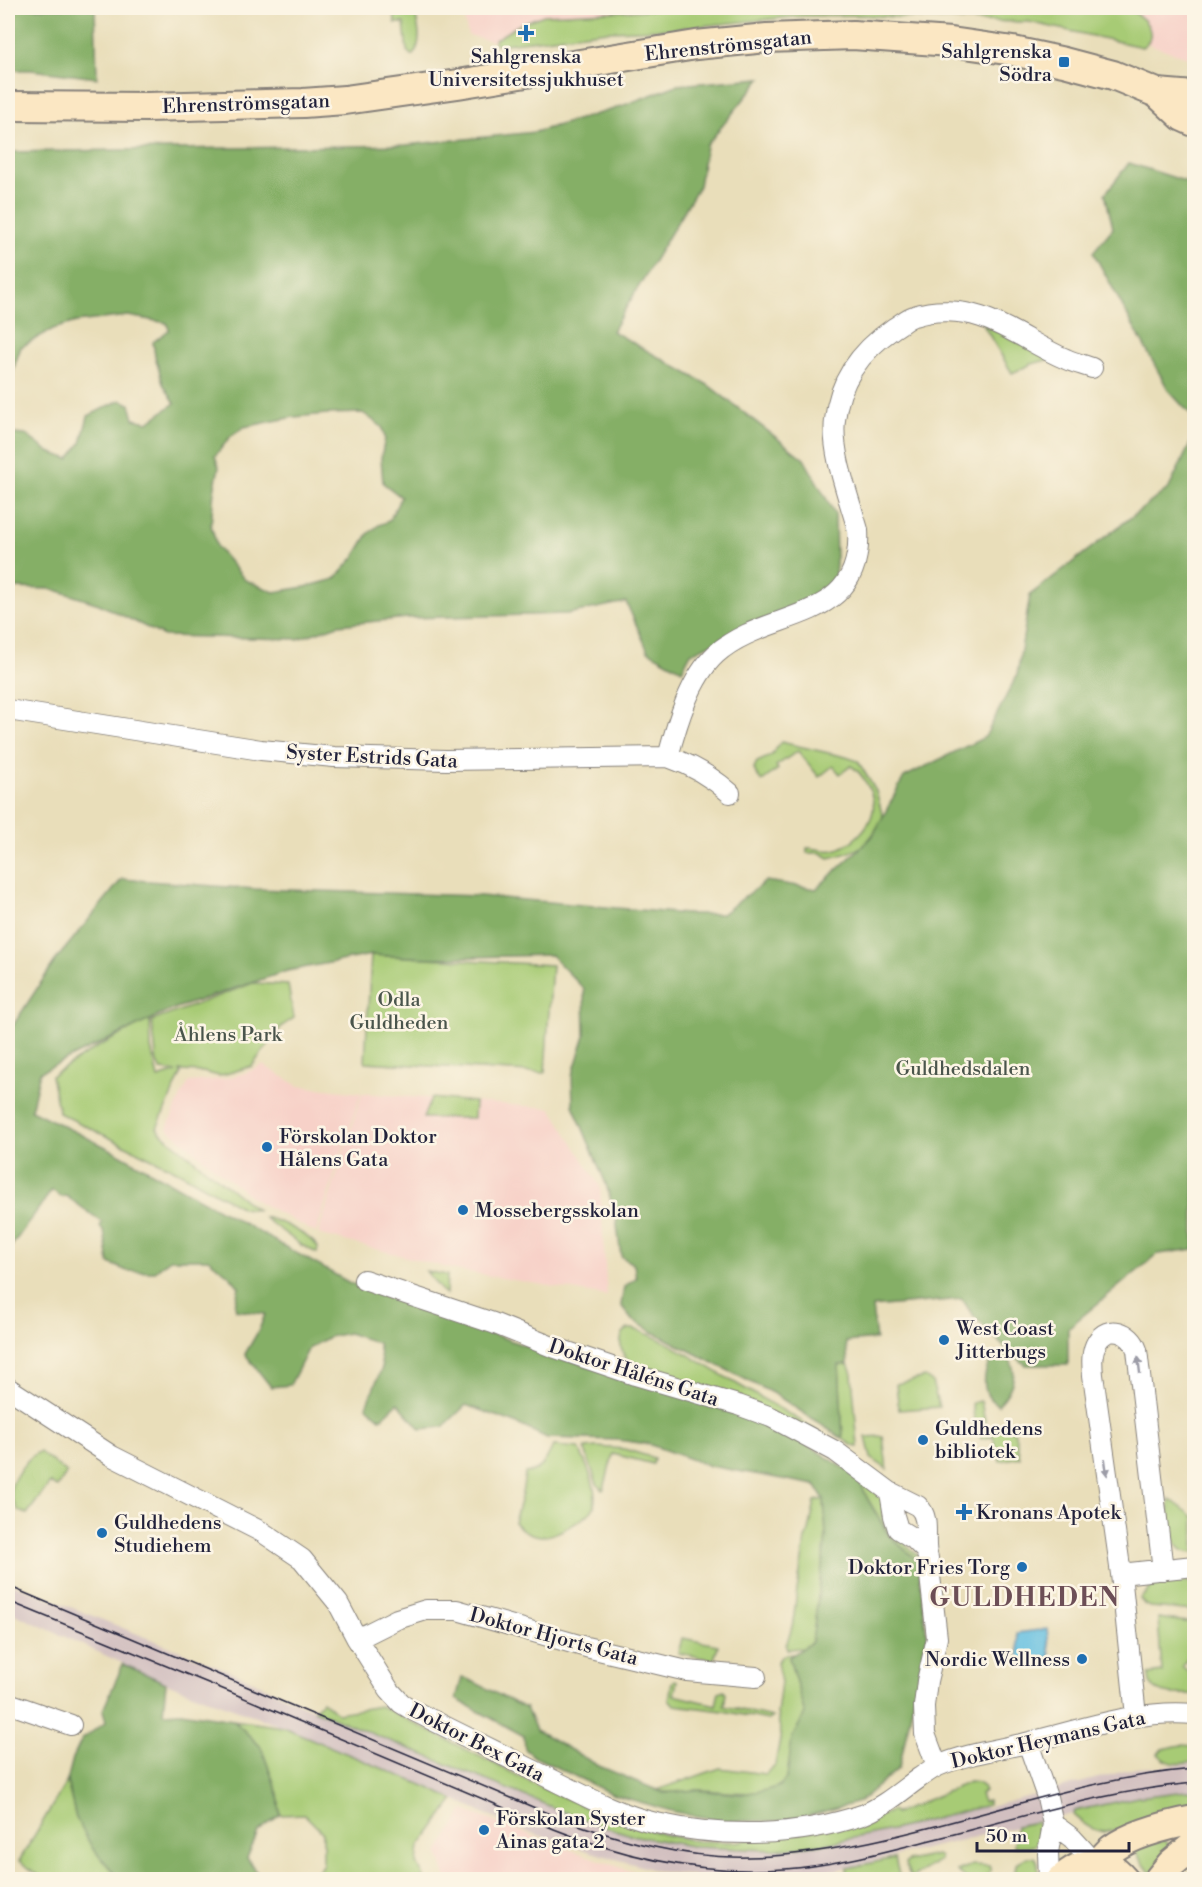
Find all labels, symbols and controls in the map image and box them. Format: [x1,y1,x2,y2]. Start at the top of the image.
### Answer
marker: Sahlgrenska Universitetssjukhuset [517,24,535,42]
street label: Ehrenströmsgatan [643,25,813,68]
place label: Sahlgrenska Södra [941,40,1053,88]
place label: Sahlgrenska Universitetssjukhuset [428,45,624,93]
marker: Sahlgrenska Södra [1057,55,1071,69]
street label: Ehrenströmsgatan [162,89,331,120]
street label: Syster Estrids Gata [286,741,459,775]
park label: Odla Guldheden [350,988,448,1036]
park label: Åhlens Park [173,1022,284,1048]
park label: Guldhedsdalen [896,1057,1031,1082]
place label: Förskolan Doktor Hålens Gata [279,1125,437,1173]
marker: Förskolan Doktor Hålens Gata [260,1140,274,1154]
place label: Mossebergsskolan [475,1199,639,1224]
marker: Mossebergsskolan [456,1203,470,1217]
place label: West Coast Jitterbugs [955,1317,1054,1365]
marker: West Coast Jitterbugs [937,1333,951,1347]
street label: Doktor Håléns Gata [545,1334,723,1413]
one-way arrow [1134,1355,1143,1374]
place label: Guldhedens bibliotek [935,1417,1043,1465]
marker: Guldhedens bibliotek [916,1433,930,1447]
one-way arrow [1101,1458,1111,1477]
place label: Kronans Apotek [976,1501,1122,1526]
marker: Kronans Apotek [957,1505,971,1519]
place label: Guldhedens Studiehem [114,1511,222,1559]
marker: Guldhedens Studiehem [95,1526,109,1540]
place label: Doktor Fries Torg [848,1556,1011,1581]
marker: Doktor Fries Torg [1015,1560,1029,1574]
district label: GULDHEDEN [929,1582,1121,1614]
street label: Doktor Hjorts Gata [467,1603,641,1672]
place label: Nordic Wellness [925,1648,1070,1673]
marker: Nordic Wellness [1075,1652,1089,1666]
street label: Doktor Bex Gata [404,1698,549,1789]
street label: Doktor Heymans Gata [949,1706,1149,1775]
place label: Förskolan Syster Ainas gata 2 [495,1807,646,1855]
scale bar [977,1815,1128,1853]
marker: Förskolan Syster Ainas gata 2 [477,1823,491,1837]
text: 50 m [986,1825,1028,1848]

